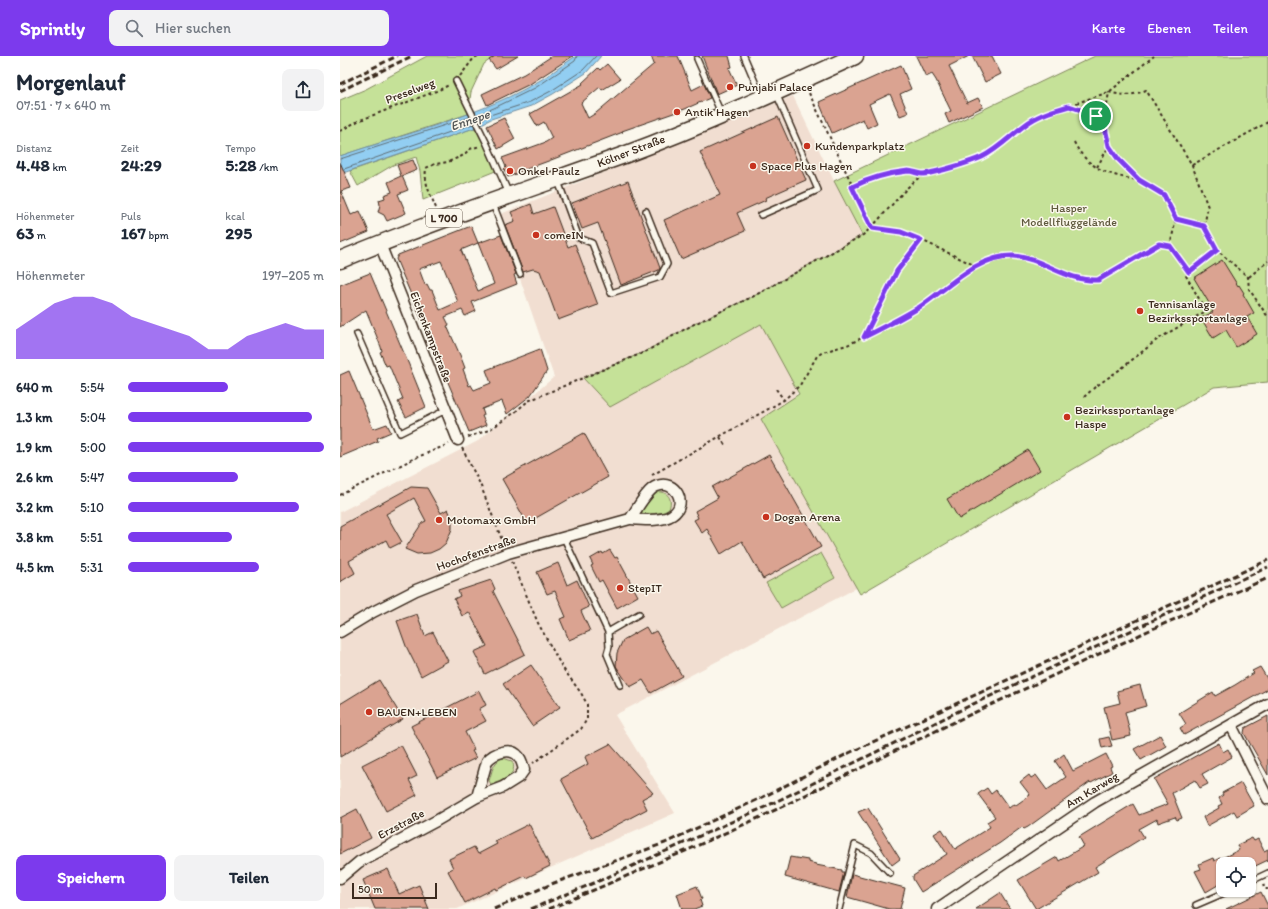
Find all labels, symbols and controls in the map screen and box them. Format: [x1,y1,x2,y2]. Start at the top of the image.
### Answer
search box [109,10,389,46]
text: Sprintly [20,17,85,40]
icon: search [123,17,145,39]
text: Hier suchen [155,19,231,37]
text: Karte [1092,20,1125,37]
text: Ebenen [1147,20,1191,37]
text: Teilen [1213,20,1248,37]
text: Morgenlauf [16,69,126,96]
button: share [282,69,324,111]
street label: Preselweg [383,75,438,107]
place label: Punjabi Palace [738,80,813,94]
marker: Punjabi Palace [725,82,735,92]
text: 07:51 · 7 × 640 m [16,98,111,113]
pin [1079,99,1113,133]
place label: Antik Hagen [685,105,749,119]
icon: arrive [1085,105,1107,127]
water label: Ennepe [448,106,492,134]
marker: Antik Hagen [672,107,682,117]
street label: Kölner Straße [595,132,667,170]
place label: Kundenparkplatz [815,139,905,153]
marker: Kundenparkplatz [802,141,812,151]
text: Distanz [16,142,52,155]
text: Zeit [121,142,139,155]
text: Tempo [225,142,256,155]
text: 4.48 [16,155,50,175]
text: 24:29 [121,155,162,175]
text: 5:28 [225,155,257,175]
place label: Space Plus Hagen [761,159,853,173]
text: km [50,161,67,174]
text: /km [257,161,278,174]
marker: Space Plus Hagen [748,161,758,171]
place label: Onkel Paulz [518,164,580,178]
marker: Onkel Paulz [505,166,515,176]
park label: Hasper Modellfluggelände [1021,201,1117,229]
road number: L 700 [426,209,462,227]
text: Höhenmeter [16,210,74,223]
text: Puls [121,210,141,223]
text: kcal [225,210,245,223]
text: 63 [16,223,34,243]
text: 167 [121,223,146,243]
text: 295 [225,223,252,243]
place label: comeIN [544,228,584,242]
text: m [34,229,46,242]
text: bpm [146,229,169,242]
marker: comeIN [531,230,541,240]
text: Höhenmeter [16,268,85,283]
text: 197–205 m [262,268,324,283]
street label: Eichenkampstraße [407,290,455,385]
place label: Tennisanlage Bezirkssportanlage [1148,297,1248,325]
marker: Tennisanlage Bezirkssportanlage [1135,306,1145,316]
text: 640 m [16,380,53,395]
text: 5:54 [80,380,105,395]
place label: Bezirkssportanlage Haspe [1075,403,1175,431]
text: 1.3 km [16,410,52,425]
text: 5:04 [80,410,106,425]
marker: Bezirkssportanlage Haspe [1062,412,1072,422]
text: 1.9 km [16,440,52,455]
text: 5:00 [80,440,106,455]
text: 2.6 km [16,470,53,485]
text: 5:47 [80,470,104,485]
text: 3.2 km [16,500,53,515]
text: 5:10 [80,500,104,515]
place label: Dogan Arena [774,510,841,524]
marker: Dogan Arena [761,512,771,522]
place label: Motomaxx GmbH [447,513,536,527]
marker: Motomaxx GmbH [434,515,444,525]
text: 3.8 km [16,530,54,545]
text: 5:51 [80,530,103,545]
street label: Hochofenstraße [434,532,518,574]
text: 4.5 km [16,560,54,575]
text: 5:31 [80,560,103,575]
place label: StepIT [628,581,662,595]
marker: StepIT [615,583,625,593]
place label: BAUEN+LEBEN [377,705,457,719]
marker: BAUEN+LEBEN [364,707,374,717]
street label: Am Karweg [1063,768,1122,811]
street label: Erzstraße [375,806,427,842]
button: Speichern [16,855,166,901]
button: Teilen [174,855,324,901]
map controls [1216,857,1256,897]
button: locate [1216,857,1256,897]
scale bar [352,881,437,900]
text: 50 m [358,883,382,896]

